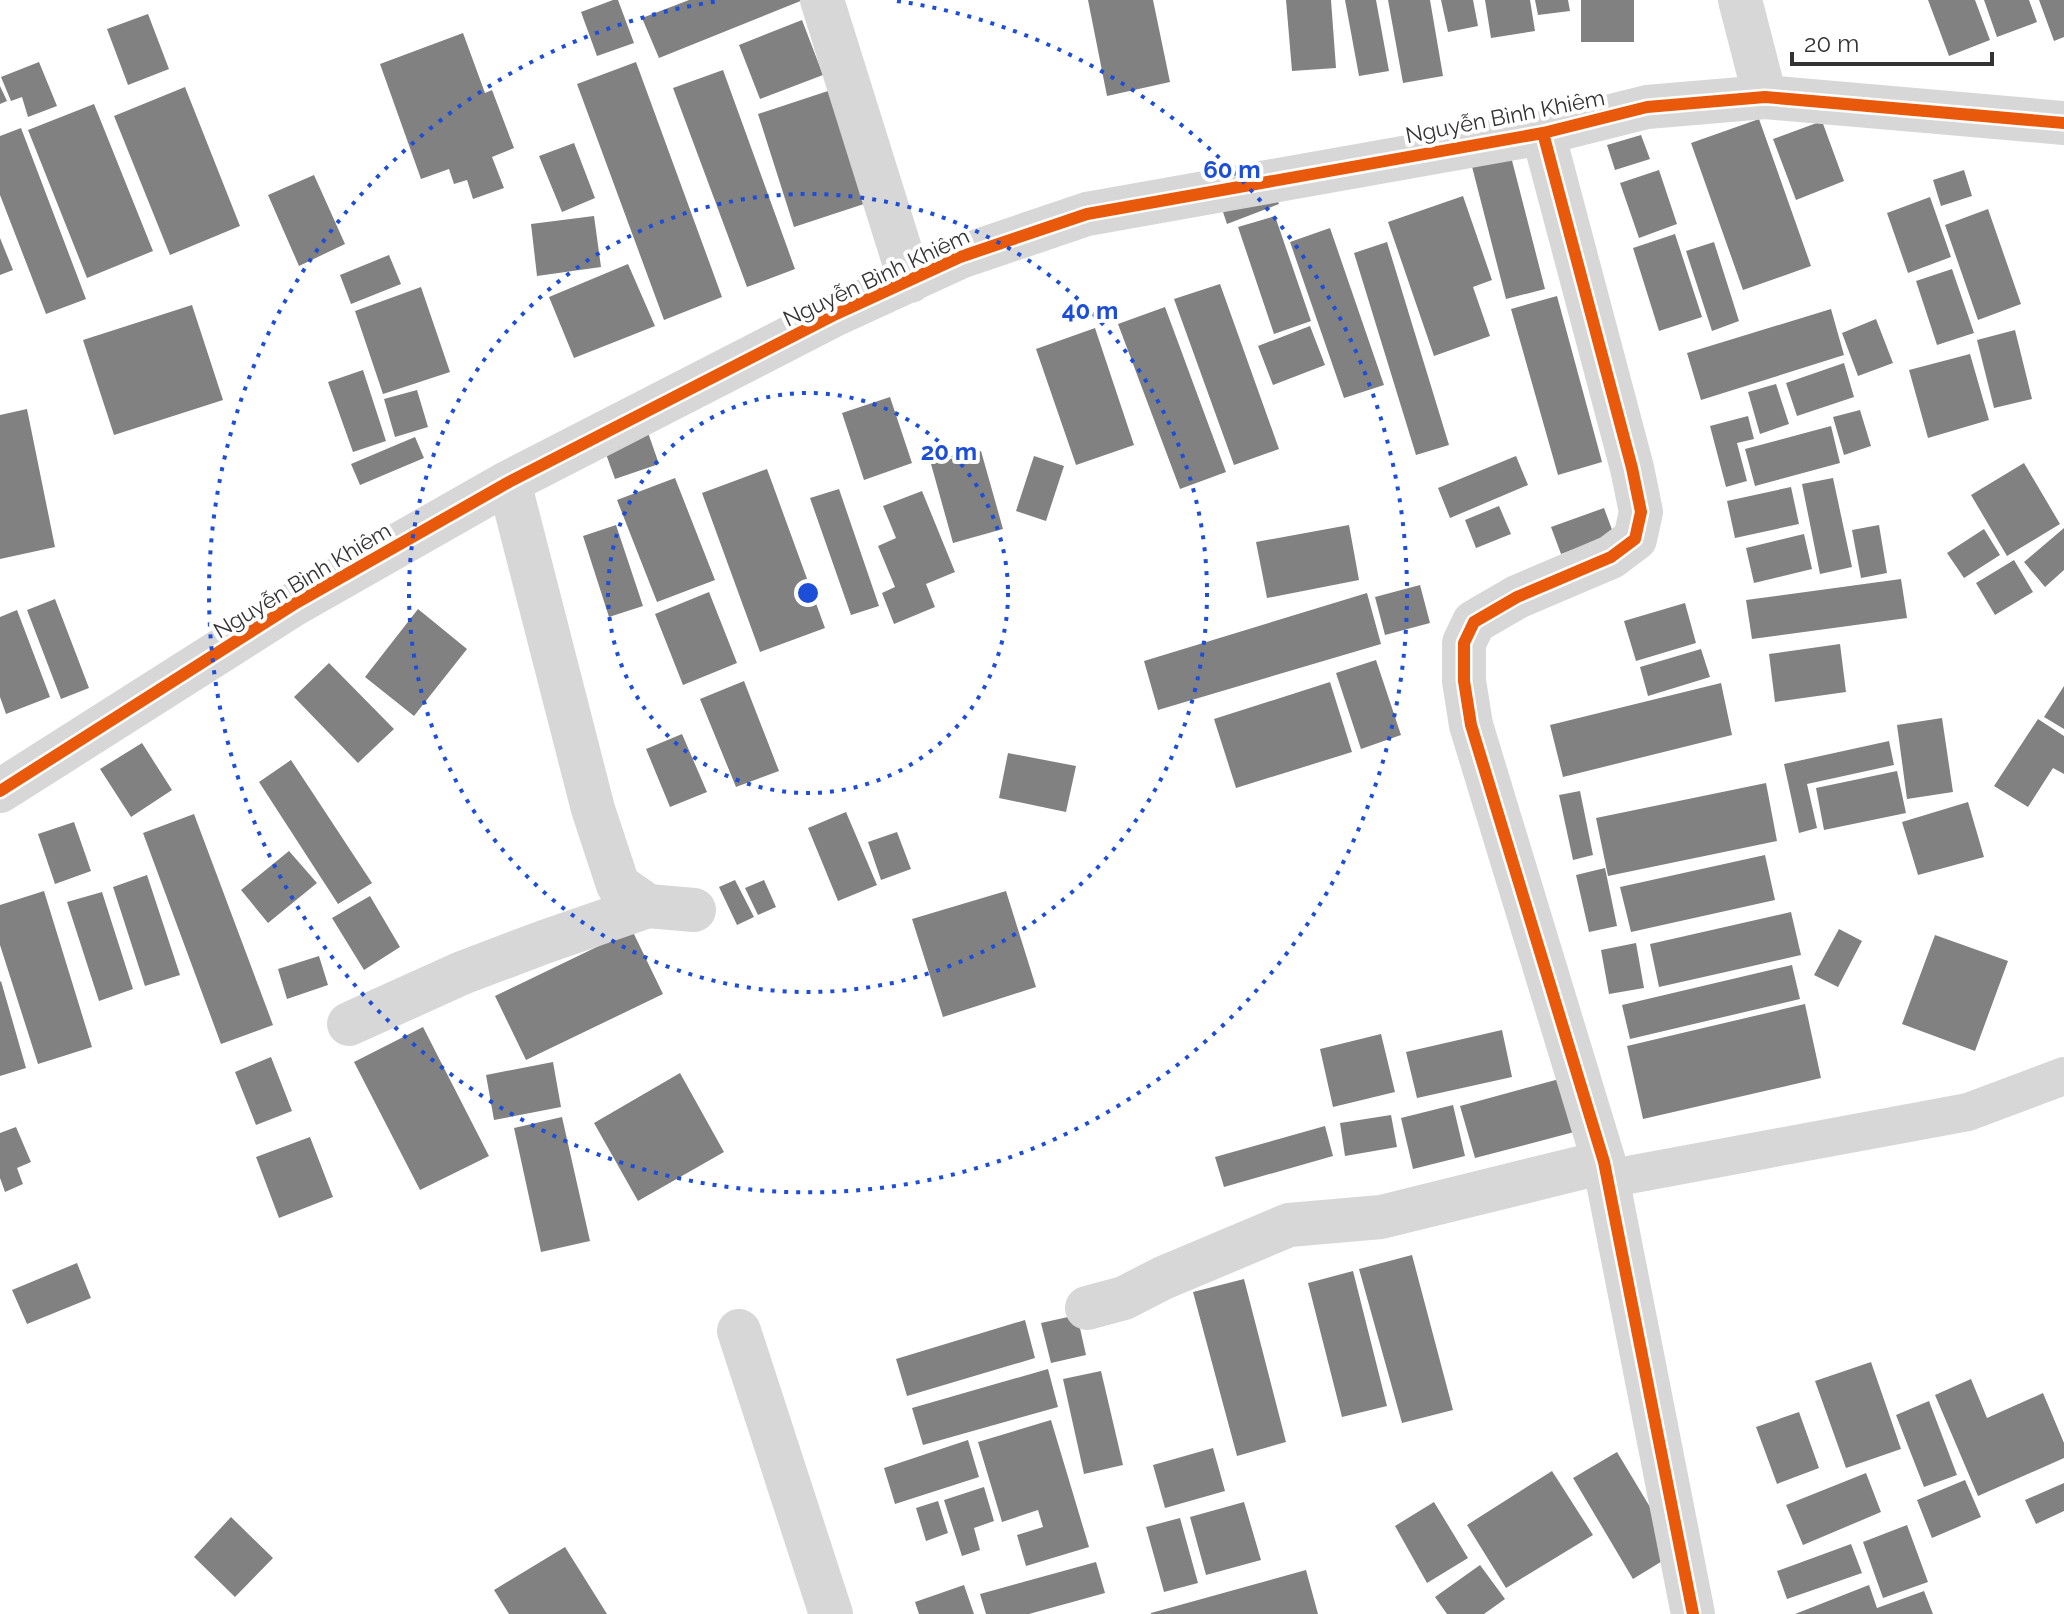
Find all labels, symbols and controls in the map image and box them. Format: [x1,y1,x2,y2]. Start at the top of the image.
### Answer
scale bar [1792,16,1992,66]
text: 20 m [1804,29,1859,58]
street label: Nguyễn Bình Khiêm [1403,84,1607,148]
text: 60 m [1203,155,1261,184]
street label: Nguyễn Bình Khiêm [779,222,973,332]
text: 40 m [1062,296,1118,325]
text: 20 m [921,437,977,466]
street label: Nguyễn Bình Khiêm [209,517,395,643]
centre of rings [794,579,822,607]

